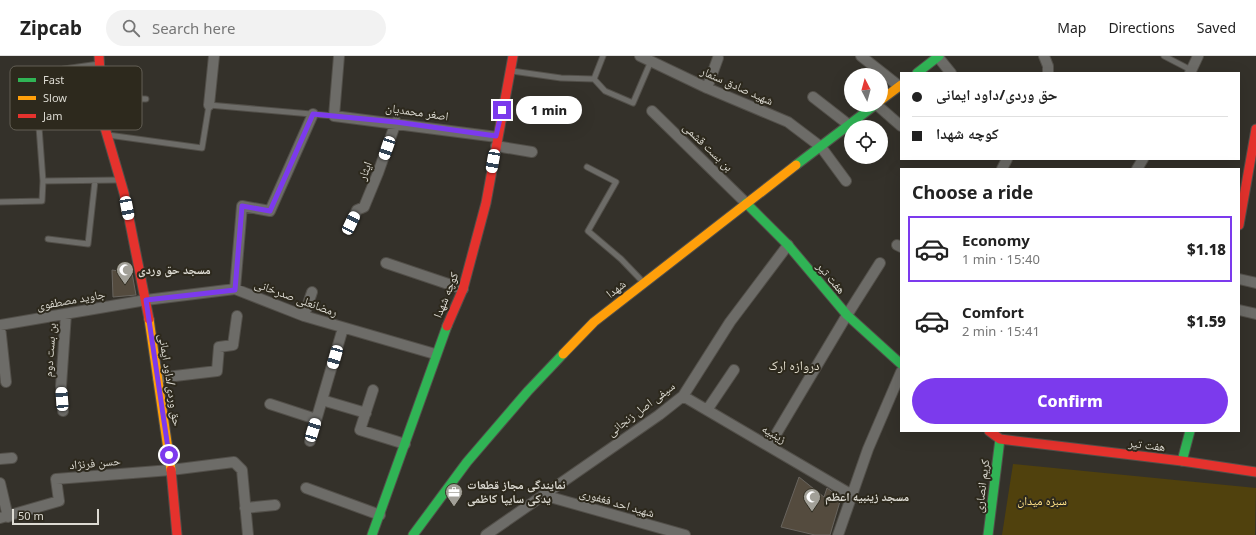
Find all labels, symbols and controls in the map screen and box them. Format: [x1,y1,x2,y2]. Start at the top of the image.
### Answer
search box [106,10,386,46]
text: Zipcab [20,15,82,41]
icon: search [120,17,142,39]
text: Search here [152,18,235,38]
text: Map [1057,18,1086,37]
text: Directions [1108,18,1175,37]
text: Saved [1197,18,1236,37]
street label: شهید صادق سنمار [697,62,776,109]
legend [10,66,142,130]
north arrow [844,68,888,112]
map controls [844,68,888,164]
text: Fast [43,72,64,87]
text: حق وردی/داود ایمانی [936,84,1058,104]
text: Slow [43,90,67,105]
callout: 1 min [516,96,582,124]
street label: اصغر محمدیان [384,99,450,124]
route end [493,101,511,119]
text: 1 min [531,101,567,119]
text: Jam [42,108,62,123]
street label: بن بست قشمی [679,118,737,175]
button: locate [844,120,888,164]
text: کوچه شهدا [936,123,999,143]
car [377,135,397,161]
car [485,148,501,174]
street label: ایثار [353,159,376,184]
text: Choose a ride [912,180,1033,204]
car [119,195,135,221]
car [340,210,362,236]
text: Economy [962,230,1030,250]
icon: car [914,231,950,267]
text: $1.18 [1187,239,1226,259]
text: 1 min · 15:40 [962,250,1040,268]
street label: هفت تیر [812,257,850,297]
mosque icon: مسجد حق وردی [115,260,135,285]
place label: مسجد حق وردی [138,261,211,278]
street label: کوچه شهدا [429,269,462,320]
street label: رمضانعلی صدرخانی [252,275,340,321]
street label: شهدا [602,275,629,302]
street label: جاوید مصطفوی [35,285,107,314]
text: Comfort [962,302,1024,322]
icon: car [914,303,950,339]
text: $1.59 [1187,311,1226,331]
street label: بن بست دوم [39,322,60,378]
text: 2 min · 15:41 [962,322,1040,340]
street label: حق وردی/داود ایمانی [155,332,186,428]
car [326,344,344,370]
district label: دروازه ارک [769,356,819,374]
street label: سیفی اصل زنجانی [603,377,678,440]
button: Confirm [912,378,1228,424]
car [55,387,69,411]
car [304,417,322,443]
street label: زینبیه [759,420,790,447]
street label: هفت تیر [1127,434,1166,455]
route start [160,446,178,464]
street label: حسن فرنژاد [69,452,122,473]
street label: کریم انصاری [970,458,993,514]
place label: نمایندگی مجاز قطعات یدکی سایپا کاظمی [467,476,566,507]
office icon: نمایندگی مجاز قطعات یدکی سایپا کاظمی [444,482,464,507]
street label: شهید احد فغفوری [578,484,657,521]
mosque icon: مسجد زینبیه اعظم [802,487,822,512]
place label: مسجد زینبیه اعظم [825,488,910,505]
park label: سبزه میدان [1017,492,1067,509]
scale bar [12,507,99,526]
text: 50 m [18,508,44,523]

